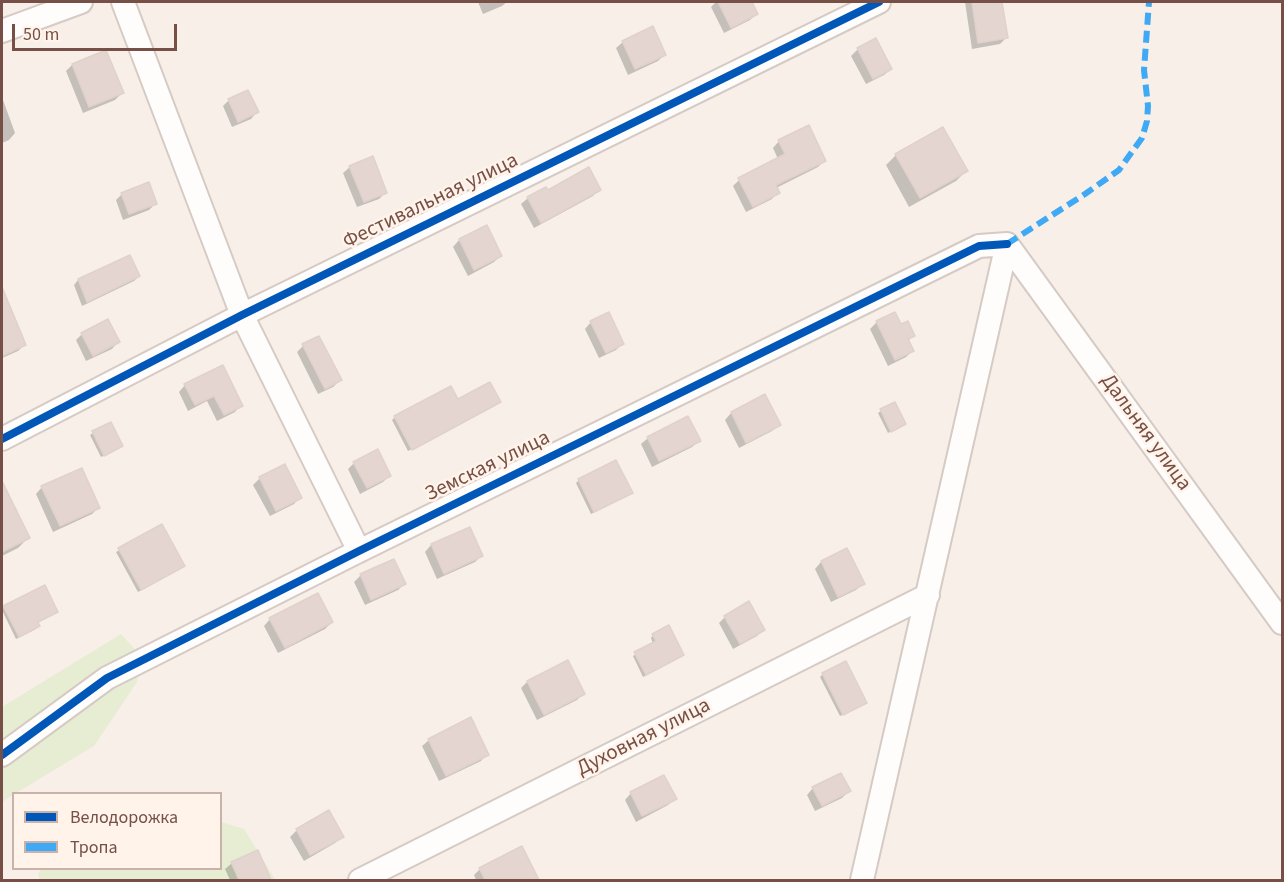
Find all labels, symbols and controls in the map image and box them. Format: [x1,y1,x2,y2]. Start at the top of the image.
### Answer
scale bar [15,12,180,50]
text: 50 m [23,22,59,47]
street label: Фестивальная улица [339,149,523,255]
street label: Дальняя улица [1094,370,1196,496]
street label: Земская улица [422,426,554,508]
street label: Духовная улица [573,694,715,782]
legend [12,792,222,870]
text: Велодорожка [70,805,178,830]
text: Тропа [70,835,118,860]

